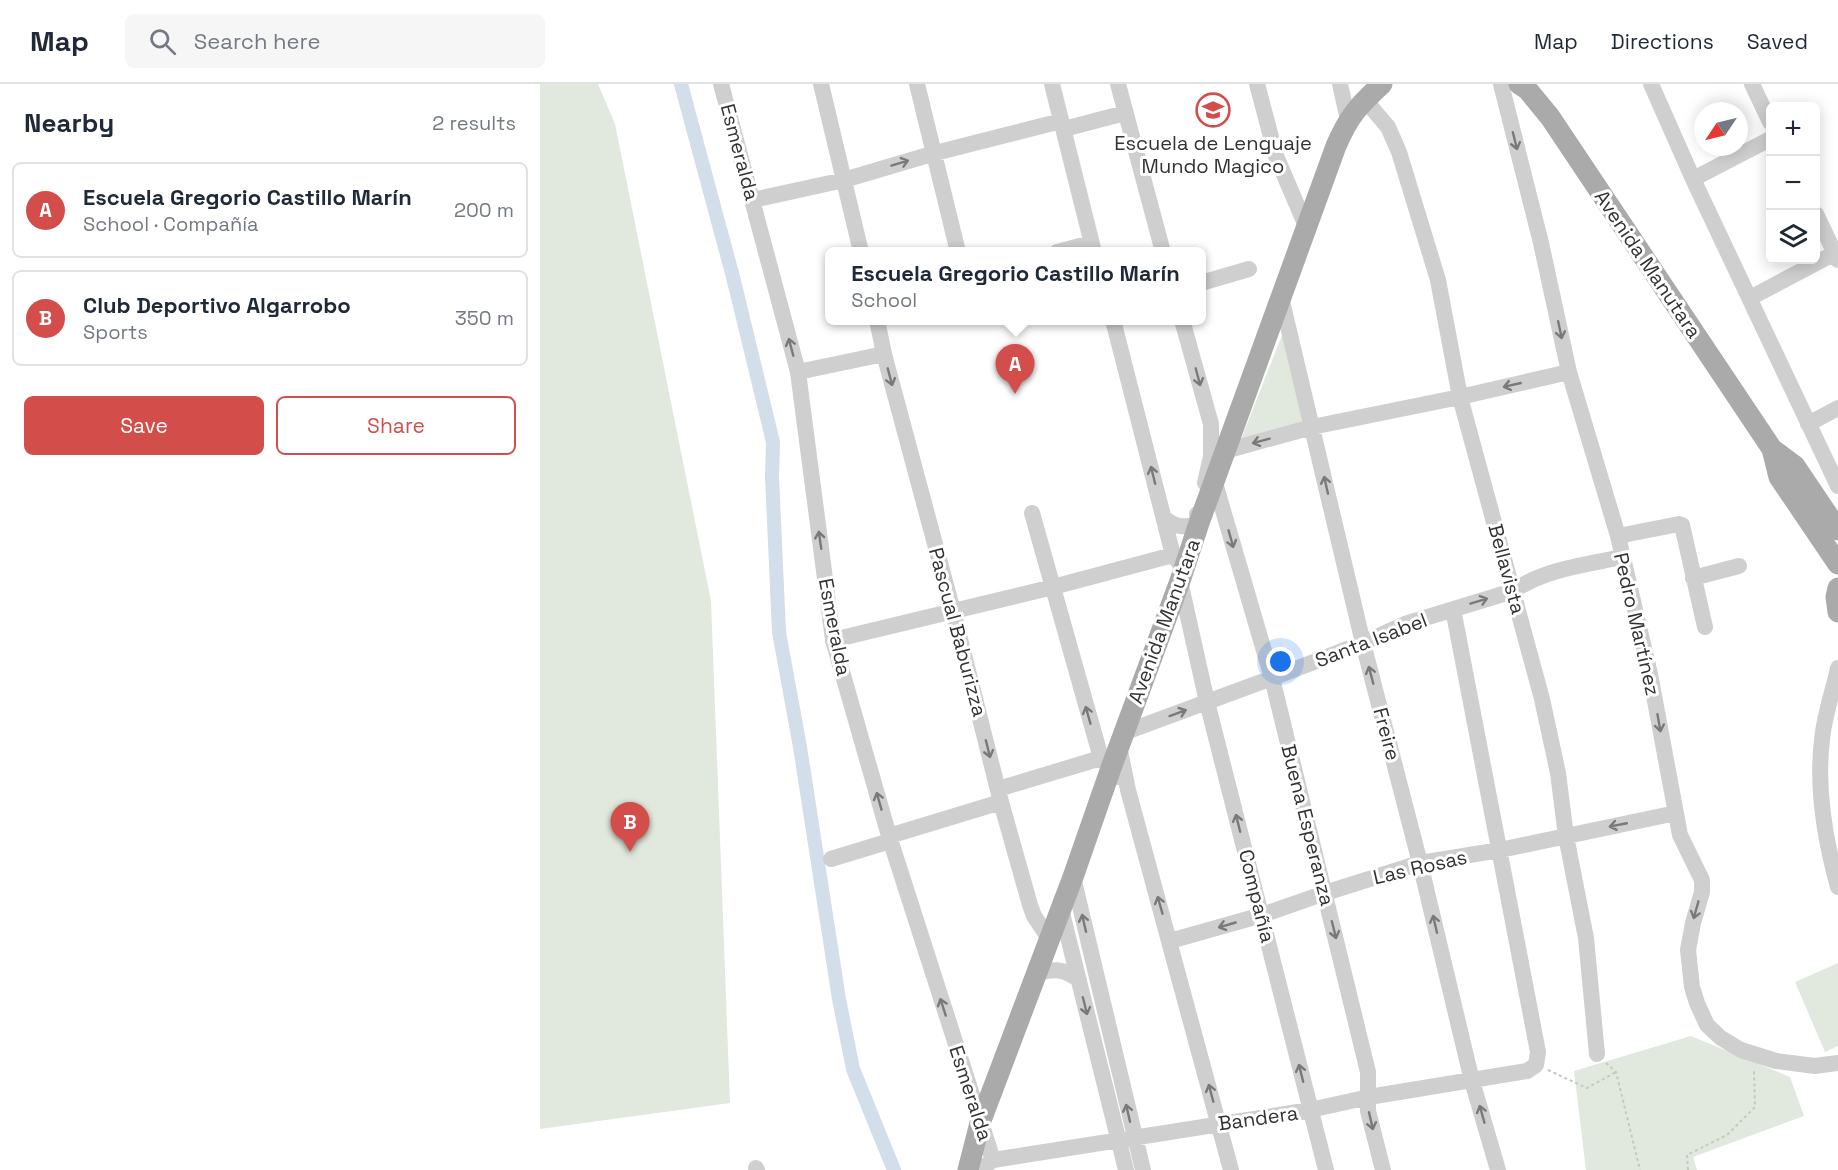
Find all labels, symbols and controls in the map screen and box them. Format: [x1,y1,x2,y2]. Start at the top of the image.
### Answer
search box [125,14,545,68]
text: Map [30,23,89,59]
icon: search [146,25,179,58]
text: Search here [194,27,321,55]
text: Map [1534,28,1578,55]
text: Directions [1611,28,1714,55]
text: Saved [1747,28,1808,55]
school or university icon: Escuela de Lenguaje Mundo Magico [1195,92,1231,128]
street label: Esmeralda [715,101,765,203]
north arrow [1694,102,1748,156]
map controls [1766,102,1820,264]
button: + [1766,102,1820,156]
text: Nearby [24,106,114,140]
text: 2 results [432,110,516,136]
place label: Escuela de Lenguaje Mundo Magico [1114,130,1312,179]
one-way arrow [1510,131,1521,150]
button: − [1766,156,1820,210]
one-way arrow [890,157,909,168]
text: Escuela Gregorio Castillo Marín [83,183,412,211]
street label: Avenida Manutara [1589,185,1707,343]
text: A [39,197,52,223]
text: 200 m [454,197,514,223]
button: layers [1766,210,1820,264]
text: School · Compañía [83,211,259,237]
popup [825,247,1206,325]
text: Escuela Gregorio Castillo Marín [851,259,1180,287]
text: School [851,287,917,313]
text: Club Deportivo Algarrobo [83,291,351,319]
text: B [39,305,52,331]
text: 350 m [455,305,514,331]
text: Sports [83,319,148,345]
one-way arrow [1555,320,1566,340]
one-way arrow [785,338,797,357]
pin: A [996,344,1034,394]
one-way arrow [1192,367,1204,386]
one-way arrow [885,368,896,387]
one-way arrow [1503,380,1522,392]
button: Save [24,396,264,455]
button: Share [276,396,516,455]
one-way arrow [1251,436,1270,448]
one-way arrow [1146,466,1158,485]
one-way arrow [1319,476,1331,495]
street label: Bellavista [1482,521,1532,617]
one-way arrow [1226,529,1237,548]
one-way arrow [814,531,825,551]
street label: Avenida Manutara [1122,535,1206,707]
street label: Pascual Baburizza [923,545,993,719]
street label: Pedro Martínez [1608,550,1666,698]
street label: Esmeralda [813,576,857,678]
one-way arrow [1469,595,1488,606]
street label: Santa Isabel [1311,607,1431,673]
your location [1266,647,1295,676]
one-way arrow [1365,665,1376,684]
street label: Freire [1367,705,1407,763]
one-way arrow [1082,706,1094,725]
one-way arrow [1168,706,1187,717]
one-way arrow [1654,712,1665,732]
one-way arrow [983,739,994,758]
street label: Buena Esperanza [1275,742,1341,908]
one-way arrow [873,792,884,811]
pin: B [610,802,650,852]
one-way arrow [1232,813,1243,832]
one-way arrow [1609,820,1629,831]
street label: Las Rosas [1371,844,1469,890]
street label: Compañía [1233,847,1281,945]
one-way arrow [1154,896,1165,915]
one-way arrow [1690,900,1701,919]
one-way arrow [1078,914,1090,933]
one-way arrow [1429,915,1440,935]
one-way arrow [1218,920,1237,931]
one-way arrow [1328,921,1340,940]
one-way arrow [1080,997,1092,1016]
one-way arrow [937,998,948,1017]
street label: Esmeralda [943,1042,999,1144]
one-way arrow [1295,1064,1307,1083]
one-way arrow [1205,1084,1216,1103]
street label: Bandera [1216,1100,1300,1136]
one-way arrow [1122,1104,1134,1123]
one-way arrow [1476,1105,1487,1124]
one-way arrow [1365,1111,1377,1130]

